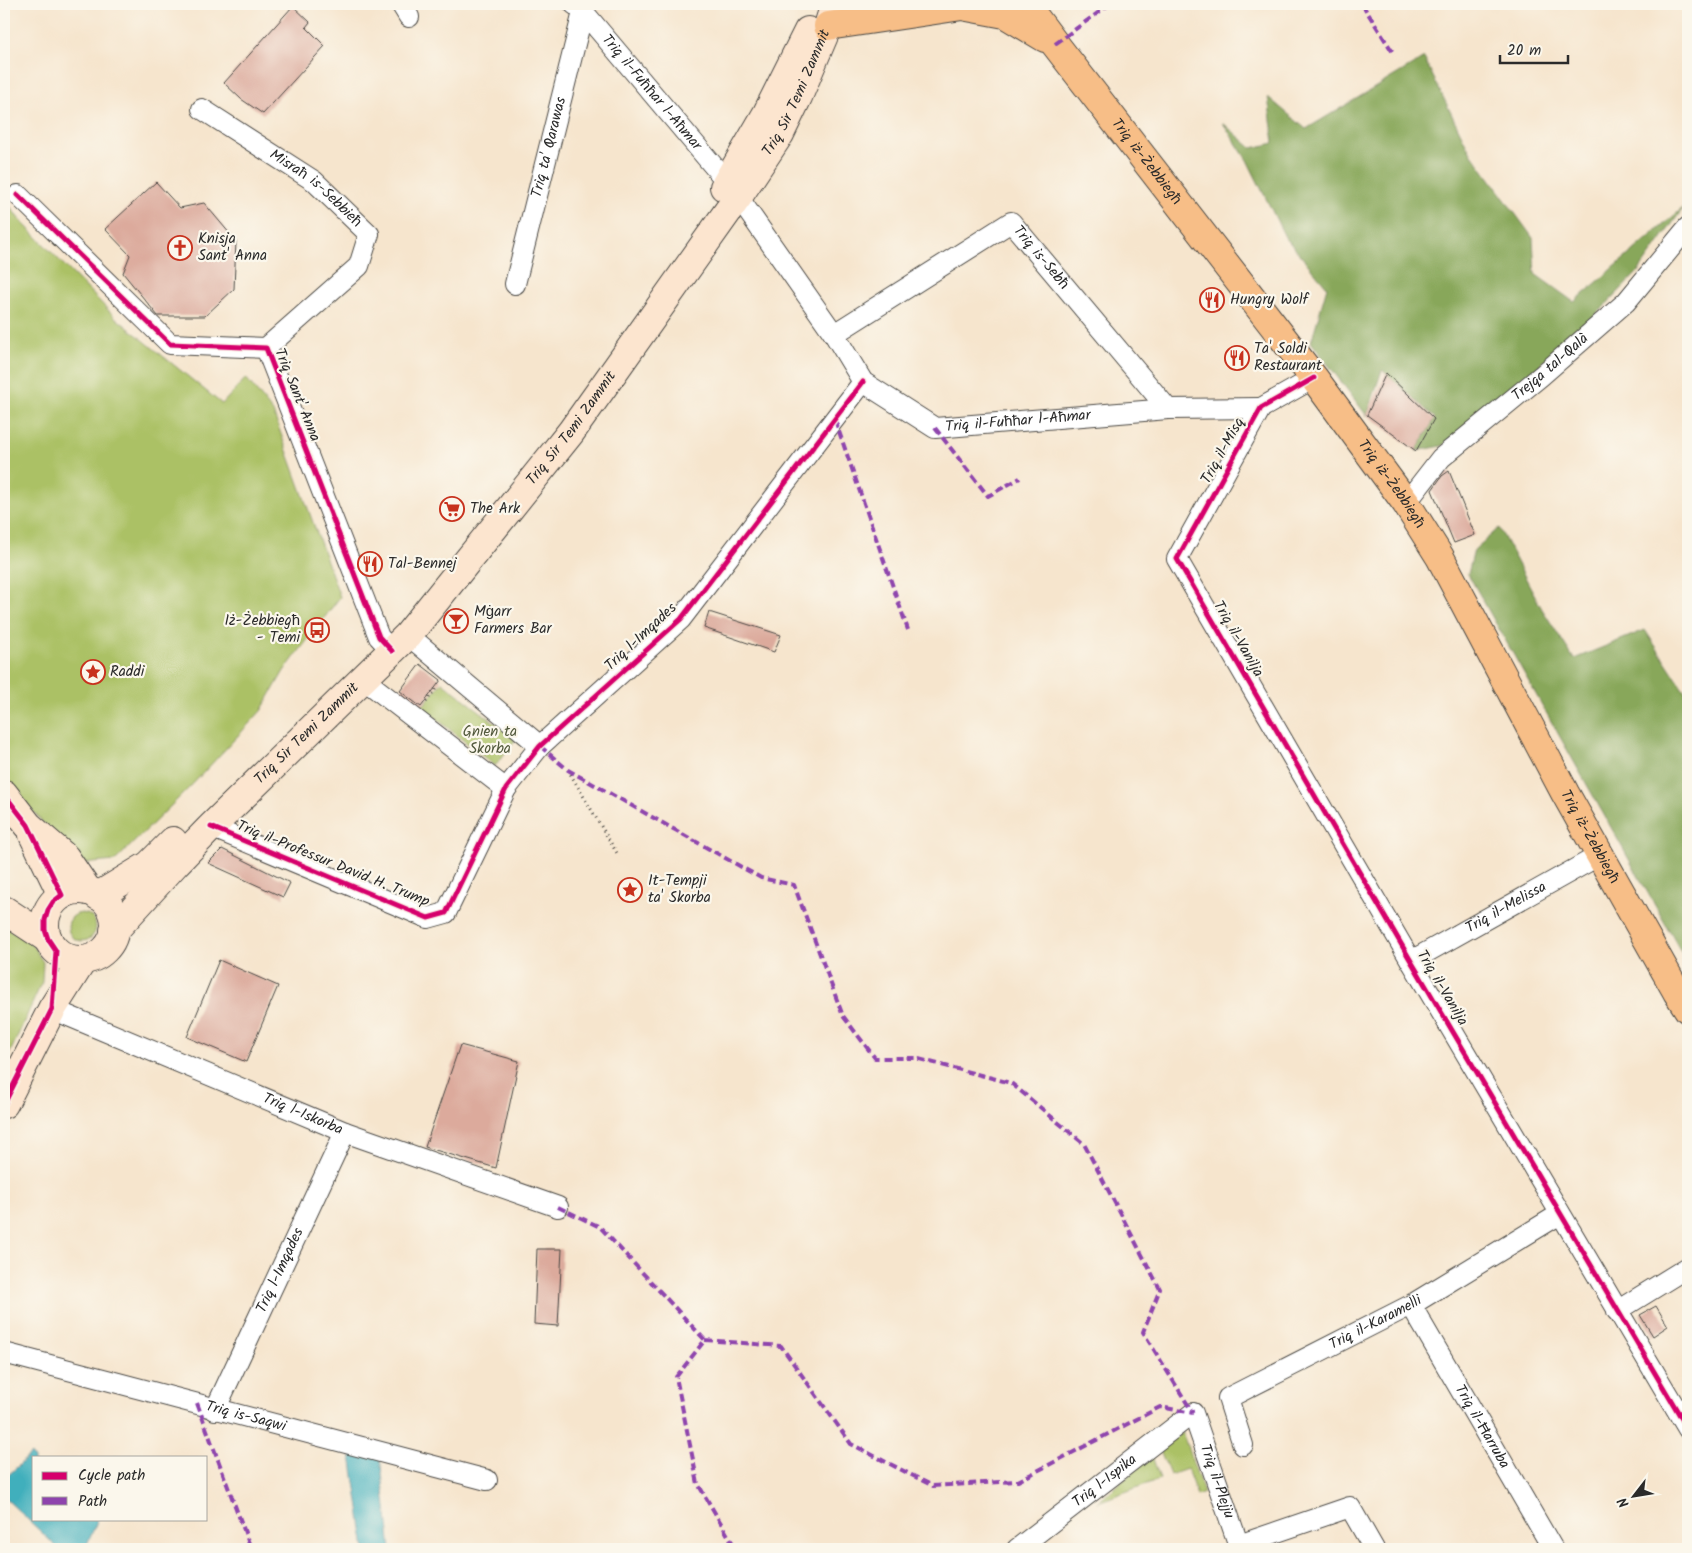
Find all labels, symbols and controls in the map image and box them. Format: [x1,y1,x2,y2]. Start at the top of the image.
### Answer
street label: Triq Sir Temi Zammit [756,26,837,161]
street label: Triq il-Fuħħar l-Aħmar [595,29,708,157]
scale bar [1500,32,1567,64]
text: 20 m [1507,39,1541,63]
street label: Triq ta' Qarawas [525,94,573,200]
street label: Triq iż-Żebbiegħ [1105,113,1188,210]
street label: Misraħ is-Sebbieħ [264,143,368,233]
street label: Triq is-Sebħ [1007,220,1075,295]
place label: Knisja Sant' Anna [198,227,267,268]
church icon: Knisja Sant' Anna [167,235,193,261]
restaurant icon: Hungry Wolf [1199,287,1225,313]
place label: Hungry Wolf [1230,288,1310,312]
street label: Trejqa tal-Qalà [1507,328,1594,407]
place label: Ta' Soldi Restaurant [1254,337,1322,378]
street label: Triq Sant' Anna [267,345,327,445]
restaurant icon: Ta' Soldi Restaurant [1224,345,1250,371]
street label: Triq Sir Temi Zammit [520,366,623,491]
street label: Triq il-Fuħħar l-Aħmar [944,403,1093,439]
street label: Triq il-Misq [1195,413,1251,489]
street label: Triq iż-Żebbiegħ [1351,435,1431,533]
supermarket icon: The Ark [439,496,465,522]
place label: The Ark [470,497,521,521]
restaurant icon: Tal-Bennej [357,551,383,577]
place label: Tal-Bennej [388,552,458,576]
street label: Triq il-Vanilja [1206,596,1270,682]
street label: Triq l-Imqades [599,597,683,677]
place label: Mġarr Farmers Bar [474,600,552,641]
bar icon: Mġarr Farmers Bar [443,608,469,634]
place label: Iż-Żebbiegħ - Temi [224,609,301,650]
bus stop icon: Iż-Żebbiegħ - Temi [304,617,330,643]
place icon: Raddi [80,659,106,685]
place label: Raddi [110,660,146,684]
street label: Triq Sir Temi Zammit [249,677,365,790]
park label: Gnien ta Skorba [463,720,517,761]
street label: Triq iż-Żebbiegħ [1554,785,1626,888]
street label: Triq il-Professur David H. Trump [233,814,433,914]
place label: It-Tempji ta' Skorba [648,869,711,910]
street label: Triq il-Melissa [1461,875,1551,940]
place icon: It-Tempji ta' Skorba [617,877,643,903]
street label: Triq il-Vanilja [1410,945,1474,1031]
street label: Triq l-Iskorba [259,1087,347,1142]
street label: Triq l-Imqades [250,1223,311,1317]
street label: Triq il-Karamelli [1325,1288,1428,1357]
street label: Triq il-Ħarruba [1448,1380,1516,1473]
street label: Triq is-Saqwi [203,1394,290,1439]
street label: Triq il-Plejju [1193,1441,1241,1522]
street label: Triq l-Ispika [1067,1448,1142,1514]
legend [32,1456,208,1520]
text: Cycle path [78,1464,145,1488]
north arrow [1610,1470,1660,1520]
text: Path [78,1490,107,1514]
text: N [1612,1493,1635,1512]

